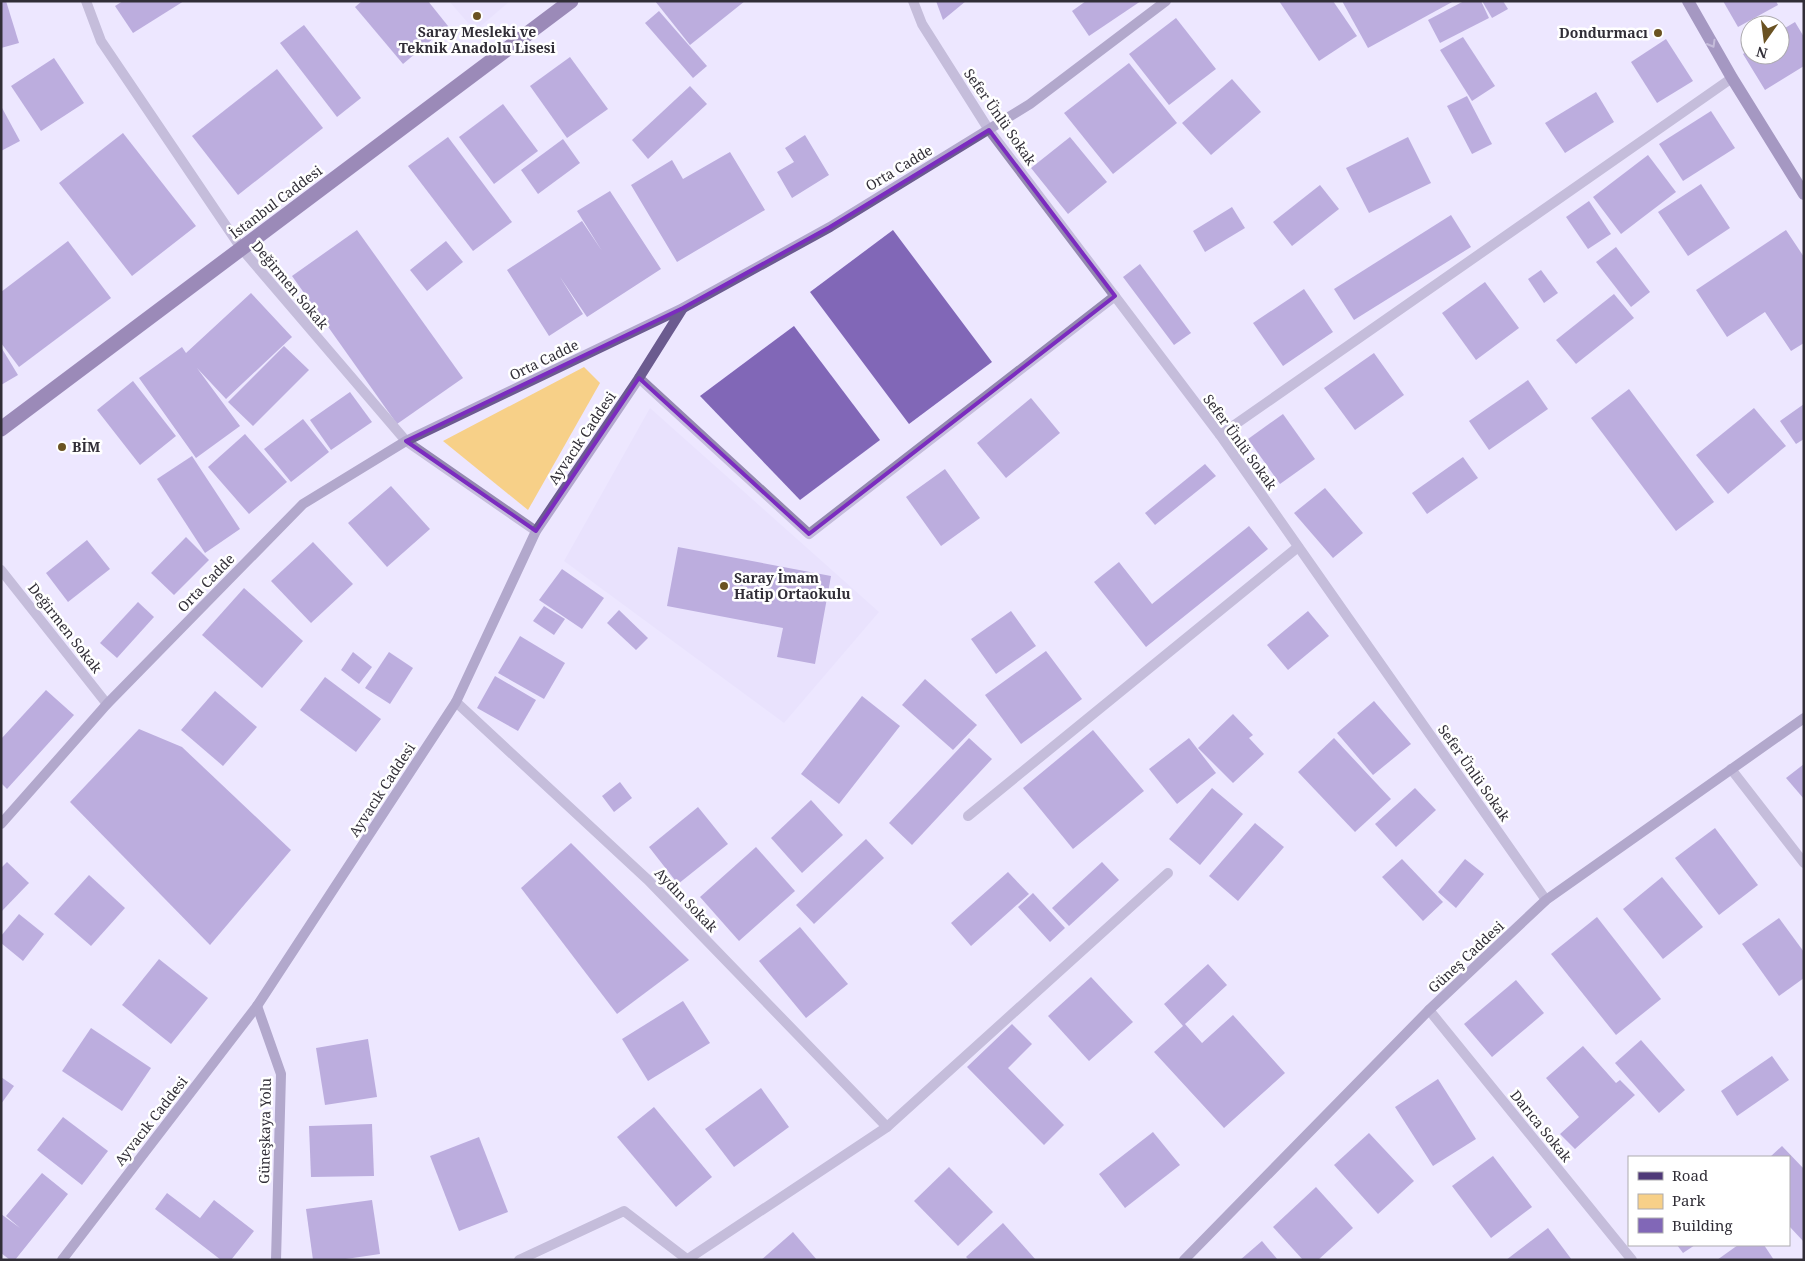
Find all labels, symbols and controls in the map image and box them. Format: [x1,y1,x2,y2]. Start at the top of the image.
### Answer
marker: Saray Mesleki ve Teknik Anadolu Lisesi [471,10,483,22]
north arrow [1740,15,1790,65]
place label: Saray Mesleki ve Teknik Anadolu Lisesi [399,22,555,57]
place label: Dondurmacı [1559,23,1648,42]
marker: Dondurmacı [1652,27,1664,39]
one-way arrow [1706,38,1716,47]
text: N [1754,43,1769,64]
street label: Sefer Ünlü Sokak [960,65,1041,169]
street label: Orta Cadde [862,140,936,195]
street label: İstanbul Caddesi [226,160,326,243]
street label: Değirmen Sokak [248,237,333,333]
street label: Orta Cadde [506,335,581,384]
street label: Ayvacık Caddesi [543,387,620,488]
street label: Sefer Ünlü Sokak [1199,390,1282,494]
place label: BİM [72,437,100,456]
marker: BİM [56,441,68,453]
street label: Orta Cadde [173,549,238,616]
place label: Saray İmam Hatip Ortaokulu [734,568,851,603]
street label: Değirmen Sokak [24,579,107,677]
marker: Saray İmam Hatip Ortaokulu [718,580,730,592]
street label: Sefer Ünlü Sokak [1434,721,1515,825]
street label: Ayvacık Caddesi [344,739,419,840]
street label: Aydın Sokak [651,863,723,937]
street label: Güneş Caddesi [1424,916,1508,997]
street label: Ayvacık Caddesi [110,1072,192,1169]
street label: Güneşkaya Yolu [254,1078,275,1184]
street label: Darıca Sokak [1506,1086,1577,1166]
legend [1628,1156,1790,1246]
text: Road [1672,1165,1708,1185]
text: Park [1672,1190,1706,1210]
text: Building [1672,1215,1733,1235]

